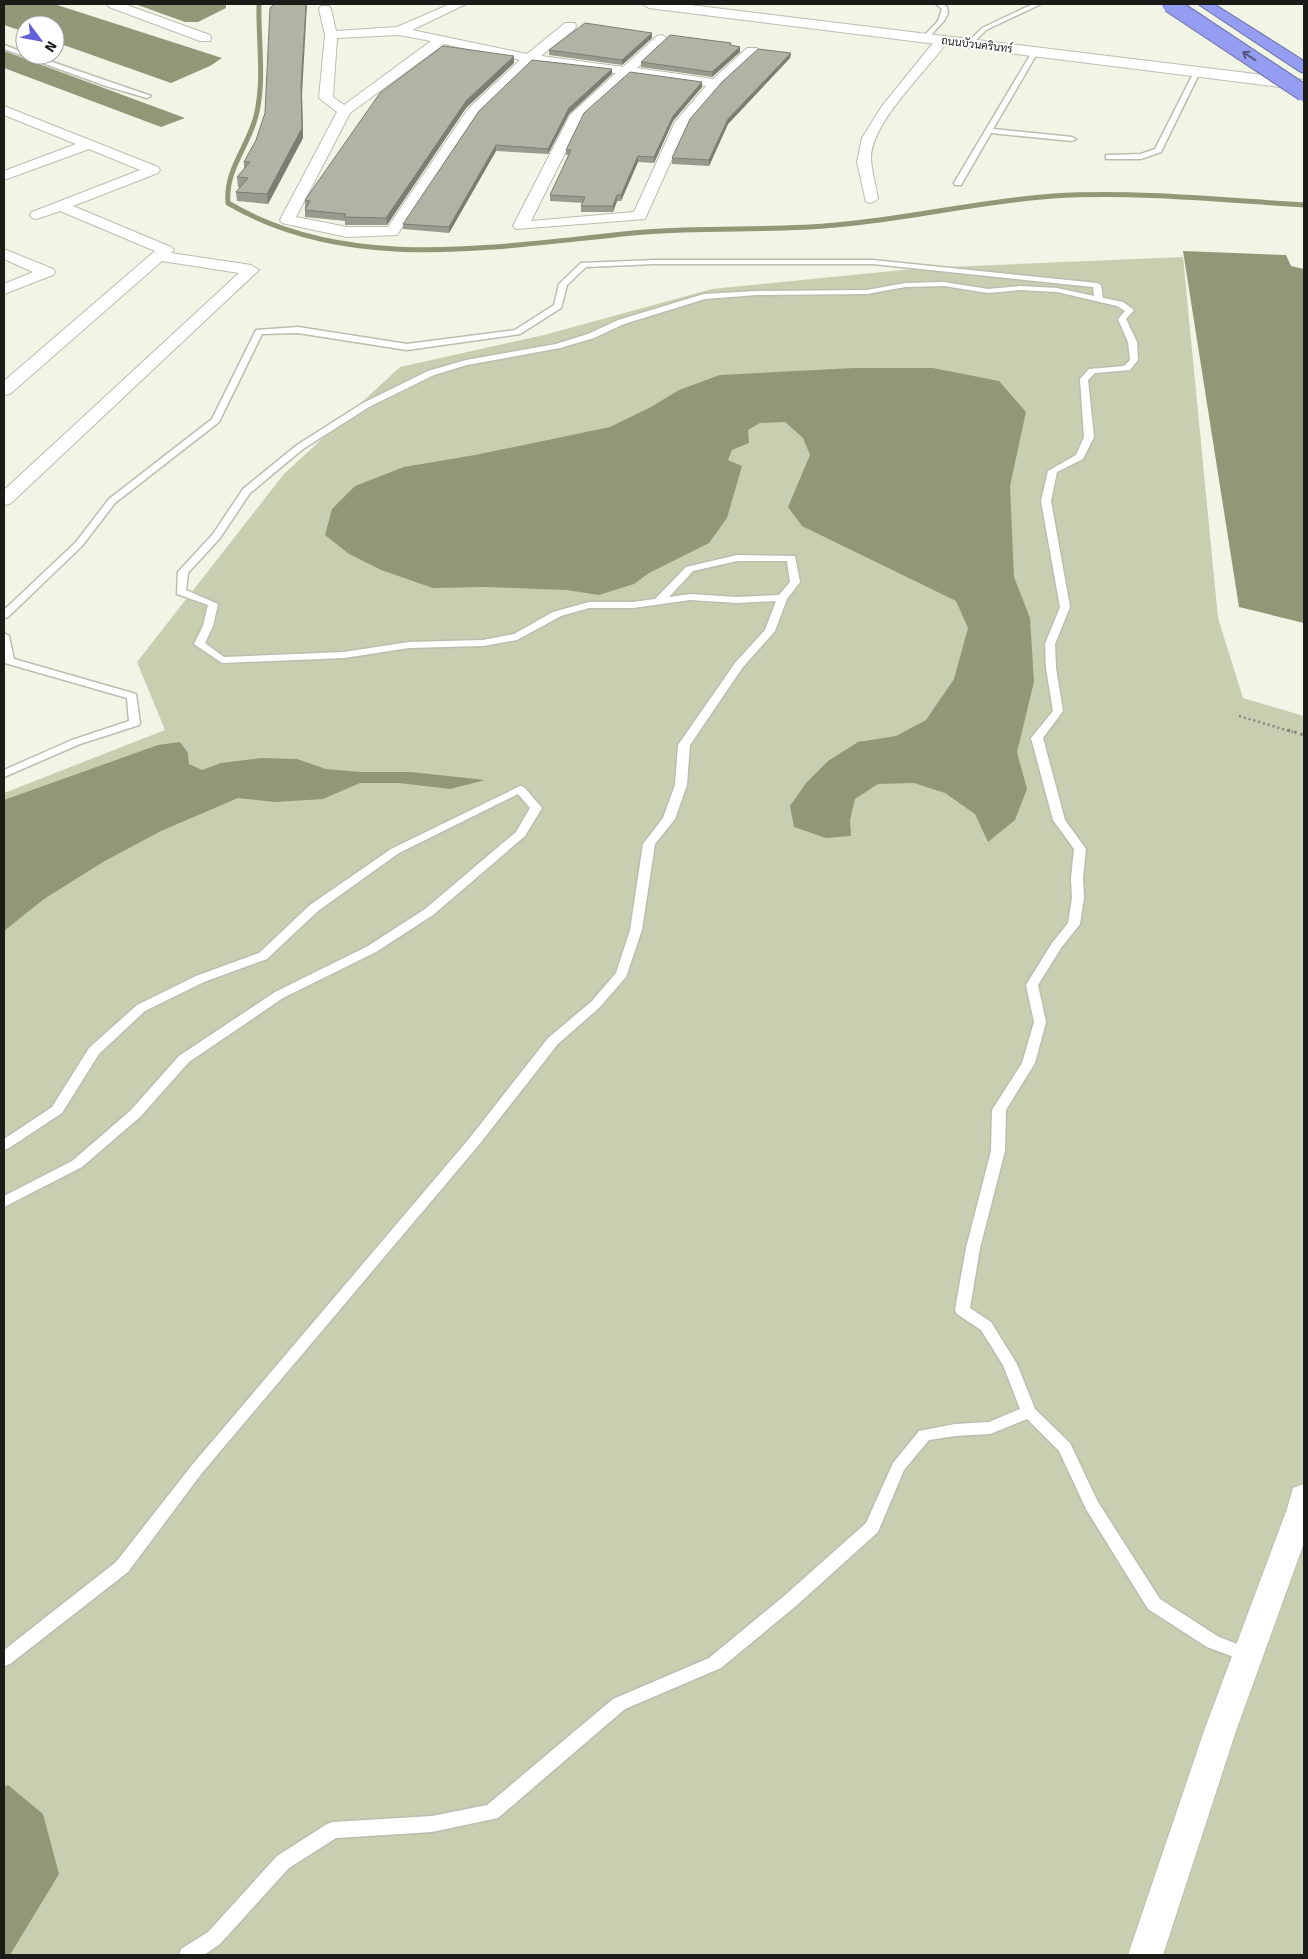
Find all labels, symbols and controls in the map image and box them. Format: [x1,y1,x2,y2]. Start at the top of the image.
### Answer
north arrow [15,15,65,65]
street label: ถนนบัวนครินทร์ [941,32,1014,56]
text: N [41,38,60,55]
one-way arrow [1242,51,1256,61]

